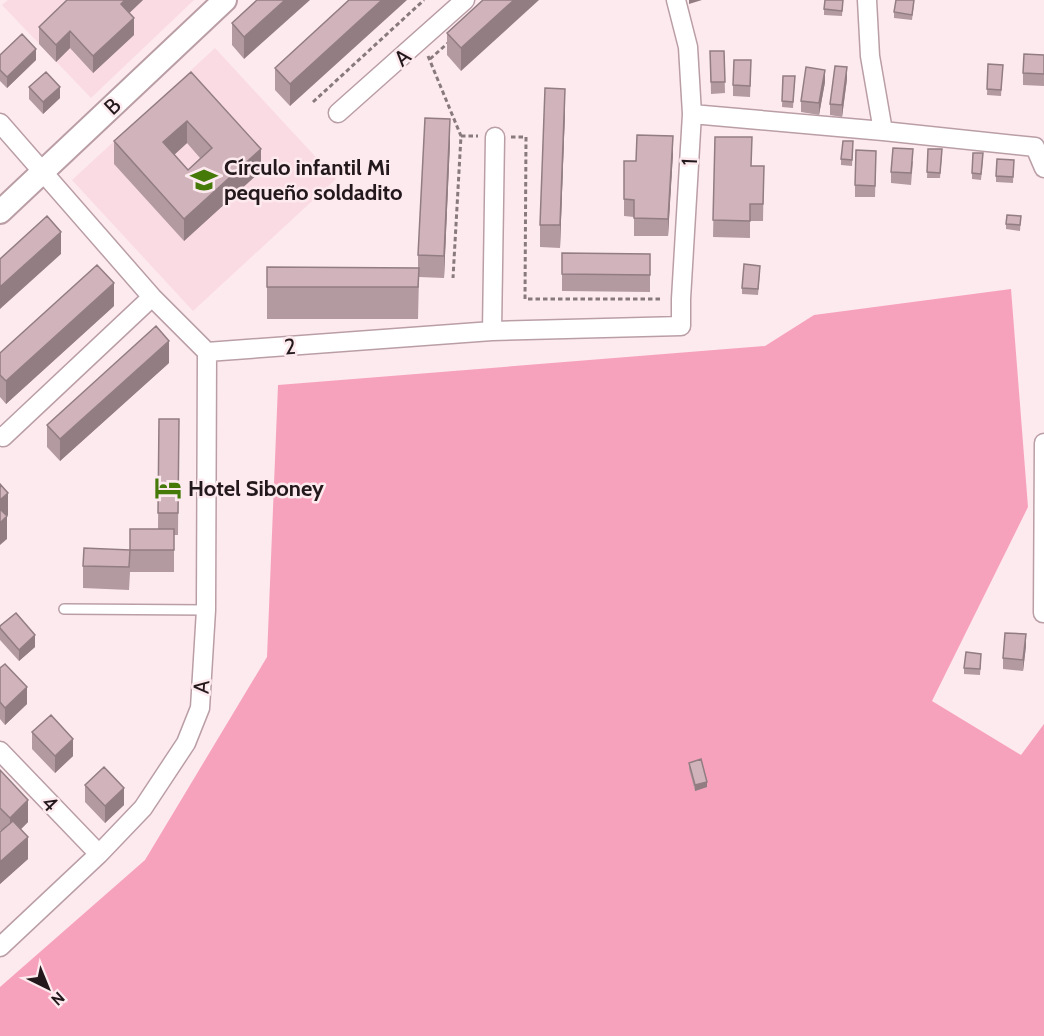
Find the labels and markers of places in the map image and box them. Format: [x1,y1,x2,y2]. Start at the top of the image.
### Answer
place label: Círculo infantil Mi pequeño soldadito [224,154,403,206]
school or university icon: Círculo infantil Mi pequeño soldadito [189,165,219,195]
hotel icon: Hotel Siboney [153,473,183,503]
place label: Hotel Siboney [188,475,324,502]

